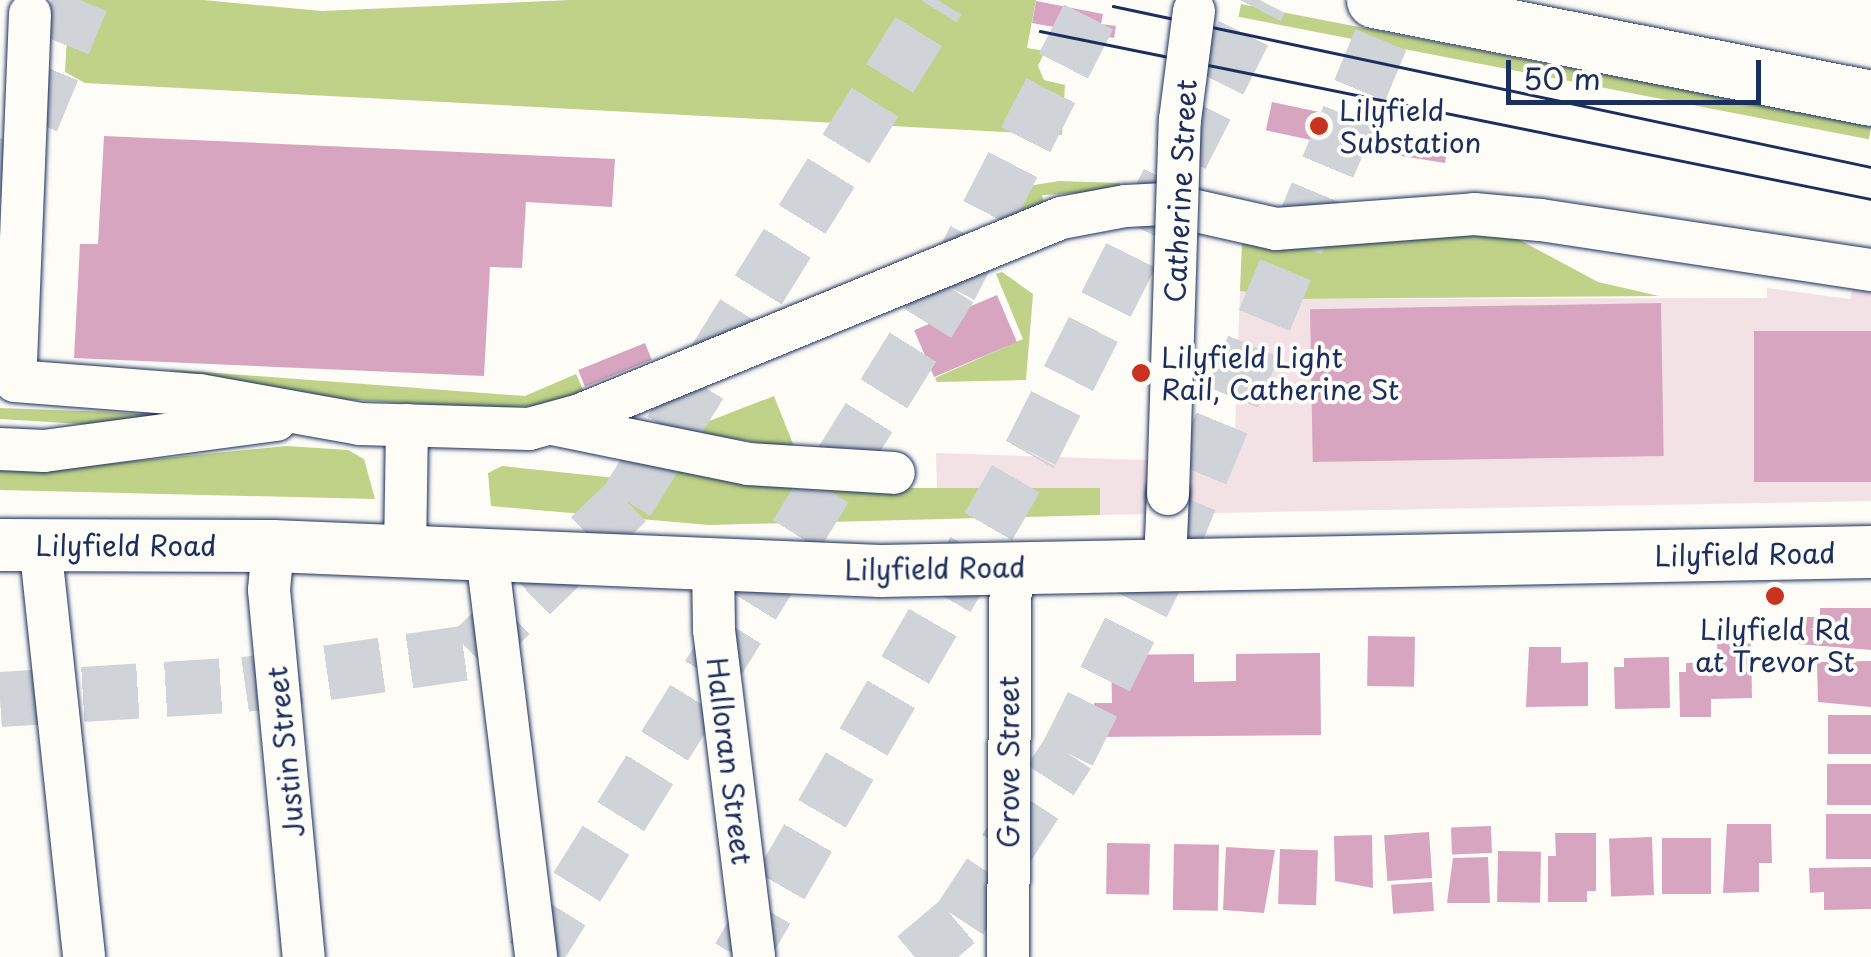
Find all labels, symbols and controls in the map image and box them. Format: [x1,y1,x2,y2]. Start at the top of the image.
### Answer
scale bar [1511,40,1766,102]
text: 50 m [1523,55,1601,100]
street label: Catherine Street [1157,78,1203,304]
place label: Lilyfield Substation [1339,93,1481,159]
marker: Lilyfield Substation [1308,115,1330,137]
place label: Lilyfield Light Rail, Catherine St [1161,340,1398,406]
marker: Lilyfield Light Rail, Catherine St [1130,362,1152,384]
street label: Lilyfield Road [35,528,217,562]
street label: Lilyfield Road [1654,536,1836,572]
street label: Lilyfield Road [844,550,1026,586]
marker: Lilyfield Rd at Trevor St [1764,585,1786,607]
place label: Lilyfield Rd at Trevor St [1695,612,1855,678]
street label: Halloran Street [701,655,759,867]
street label: Justin Street [259,664,311,840]
street label: Grove Street [991,675,1025,849]

